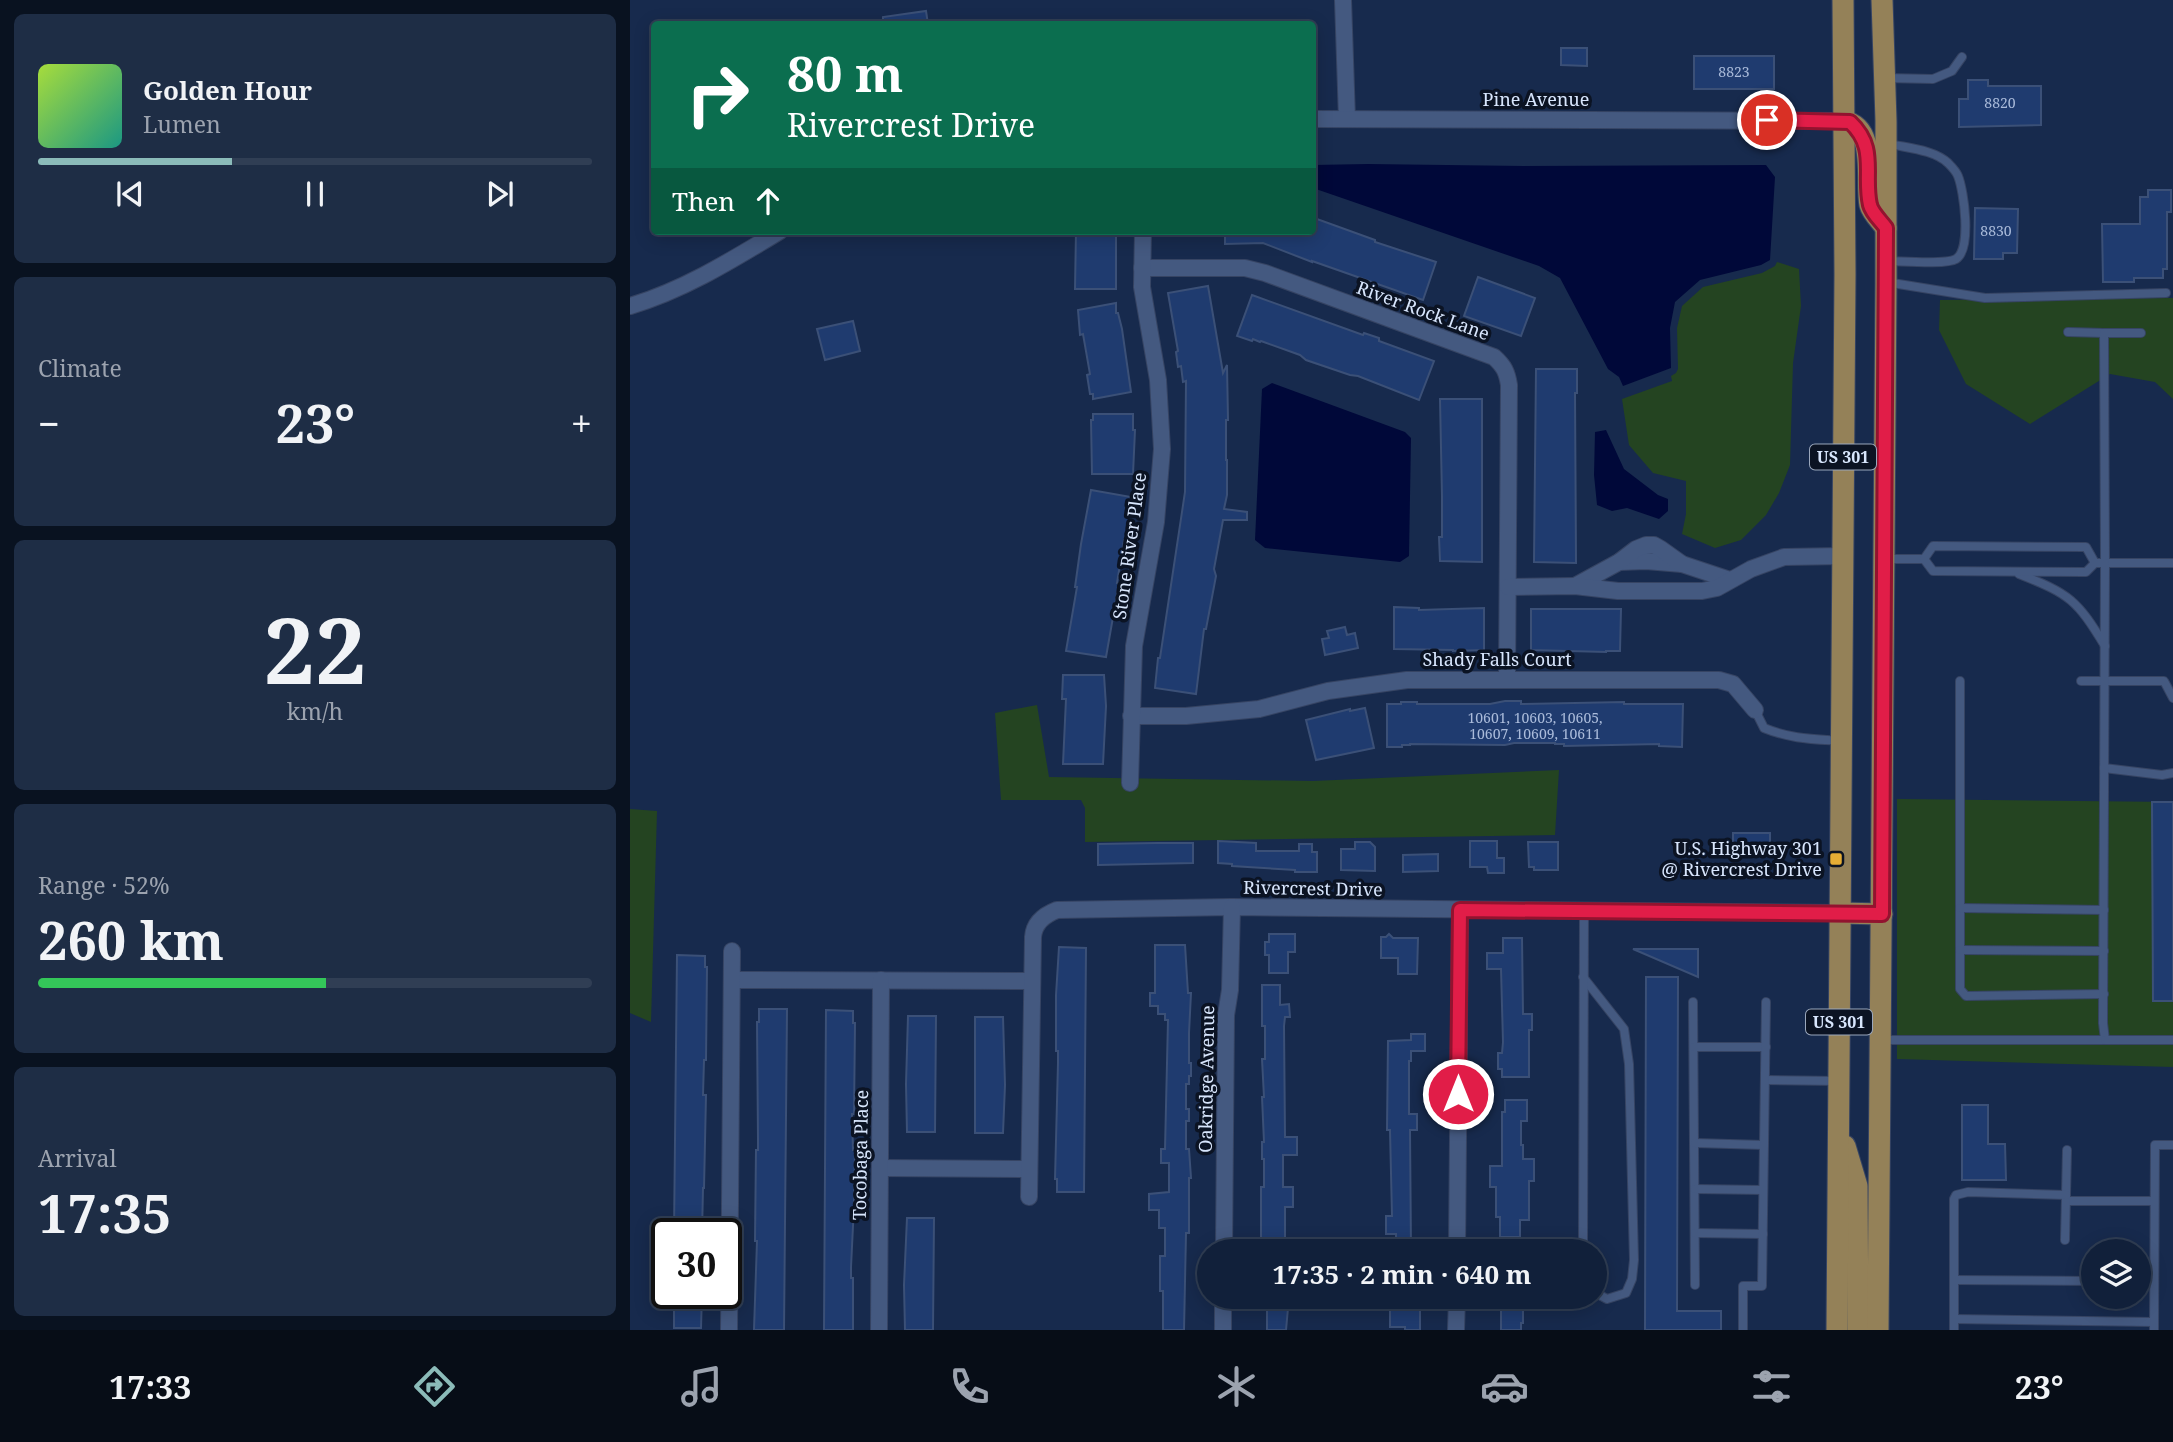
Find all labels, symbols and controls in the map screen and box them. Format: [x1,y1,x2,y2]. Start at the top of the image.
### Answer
text: 80 m [787,40,903,106]
icon: right [672,49,763,140]
house number: 8823 [1718,62,1750,81]
text: Golden Hour [143,72,312,108]
street label: Pine Avenue [1483,87,1589,111]
pin [1737,90,1797,150]
house number: 8820 [1984,93,2016,112]
icon: arrive [1748,101,1786,139]
text: Rivercrest Drive [787,103,1035,146]
text: Lumen [143,108,221,140]
icon: previous [111,175,149,213]
icon: pause [296,175,334,213]
icon: next [481,175,519,213]
icon: ahead [749,182,787,220]
text: Then [672,183,735,219]
house number: 8830 [1980,221,2012,240]
street label: River Rock Lane [1354,275,1493,345]
text: Climate [38,352,122,384]
text: 23° [276,387,355,458]
text: − [38,397,60,449]
text: + [571,397,592,449]
road number: US 301 [1810,445,1876,470]
street label: Stone River Place [1107,471,1151,621]
text: 22 [264,587,366,711]
street label: Shady Falls Court [1423,647,1571,671]
text: km/h [287,695,343,727]
house number: 10601, 10603, 10605, 10607, 10609, 10611 [1467,708,1603,743]
place label: U.S. Highway 301 @ Rivercrest Drive [1661,836,1822,881]
marker: U.S. Highway 301 @ Rivercrest Drive [1828,851,1844,867]
text: Range · 52% [38,869,170,901]
street label: Rivercrest Drive [1243,875,1383,901]
text: 260 km [38,904,224,975]
street label: Oakridge Avenue [1193,1005,1219,1153]
road number: US 301 [1806,1010,1872,1034]
position arrow [1421,1057,1495,1131]
street label: Tocobaga Place [847,1090,873,1220]
text: Arrival [38,1142,117,1174]
text: 17:35 [38,1177,171,1248]
speed limit sign: 30 [651,1218,742,1309]
map controls [2081,1239,2151,1309]
button: layers [2081,1239,2151,1309]
text: 17:35 · 2 min · 640 m [1272,1256,1532,1292]
icon: directions [410,1362,459,1411]
icon: music [677,1362,726,1411]
icon: phone [945,1362,994,1411]
icon: climate [1212,1362,1261,1411]
icon: car [1480,1362,1529,1411]
icon: filters [1747,1362,1796,1411]
text: 17:33 [109,1365,191,1408]
text: 23° [2015,1365,2064,1408]

